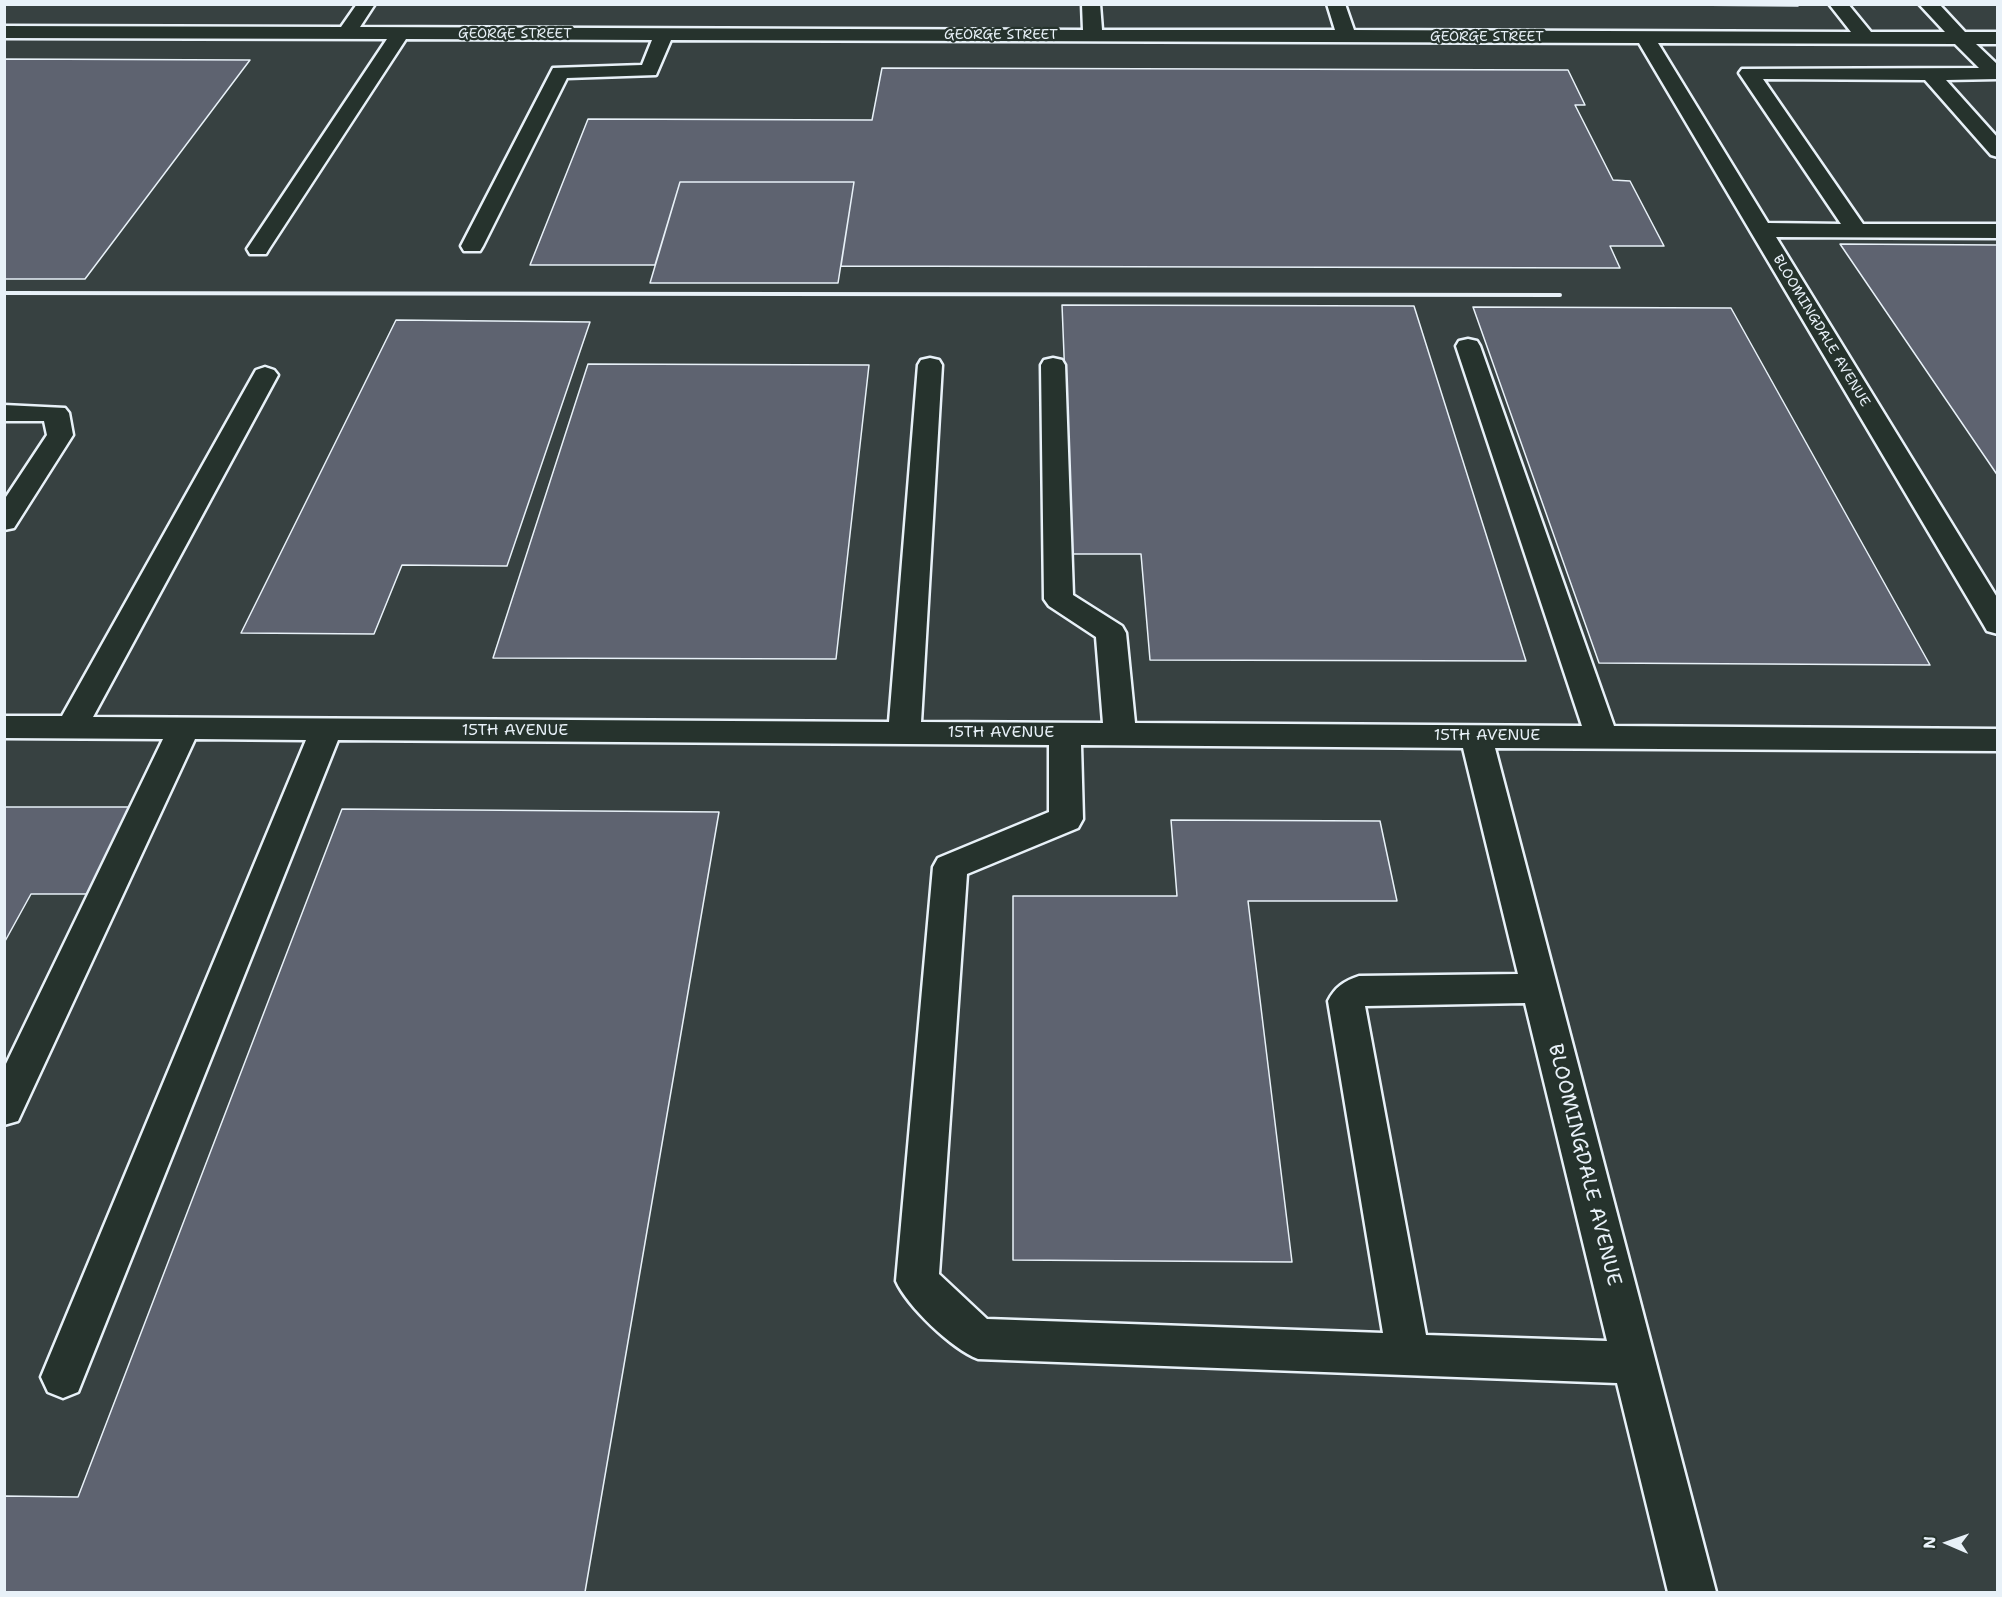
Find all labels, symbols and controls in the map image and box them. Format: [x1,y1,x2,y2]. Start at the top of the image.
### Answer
street label: GEORGE STREET [458,26,572,42]
street label: GEORGE STREET [944,27,1058,43]
street label: GEORGE STREET [1430,29,1544,45]
street label: BLOOMINGDALE AVENUE [1769,252,1873,410]
street label: 15TH AVENUE [462,721,568,741]
street label: 15TH AVENUE [948,723,1054,743]
street label: 15TH AVENUE [1434,726,1540,746]
street label: BLOOMINGDALE AVENUE [1542,1041,1626,1289]
north arrow [1918,1513,1978,1573]
text: N [1919,1536,1940,1549]

